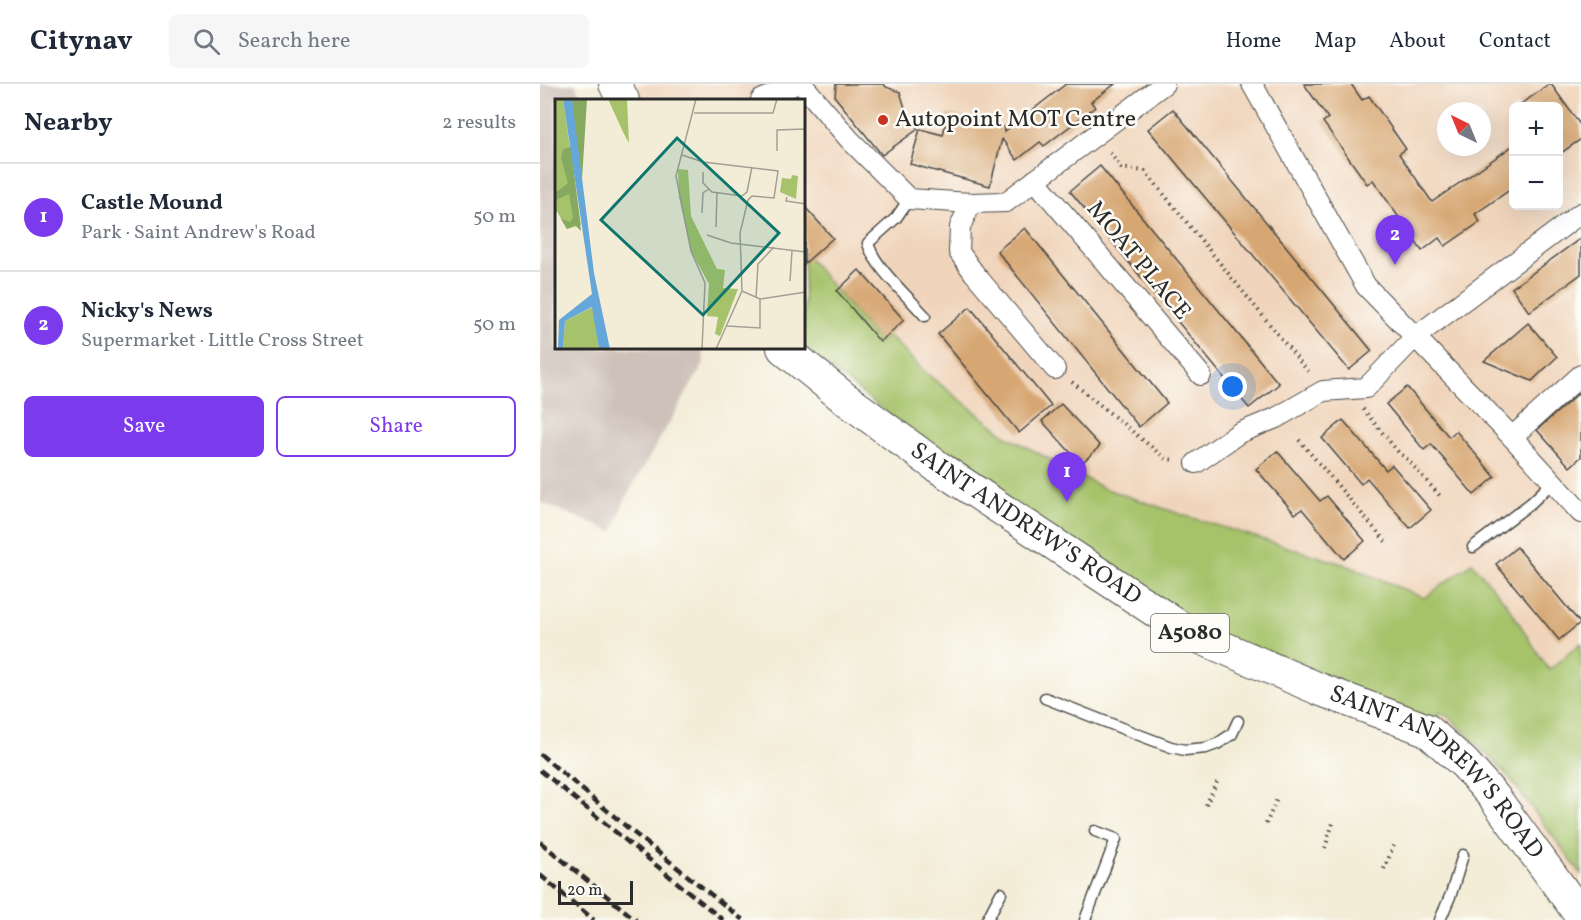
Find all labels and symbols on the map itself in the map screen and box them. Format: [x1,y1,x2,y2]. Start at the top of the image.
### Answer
inset map [555,99,806,350]
north arrow [1437,102,1491,156]
place label: Autopoint MOT Centre [895,103,1136,137]
marker: Autopoint MOT Centre [876,113,890,127]
street label: MOAT PLACE [1078,194,1198,328]
pin: 2 [1376,216,1414,265]
your location [1218,372,1247,401]
street label: SAINT ANDREW'S ROAD [903,435,1148,614]
pin: 1 [1048,452,1086,502]
road number: A5080 [1151,614,1229,652]
street label: SAINT ANDREW'S ROAD [1324,677,1551,866]
scale bar [558,878,633,906]

